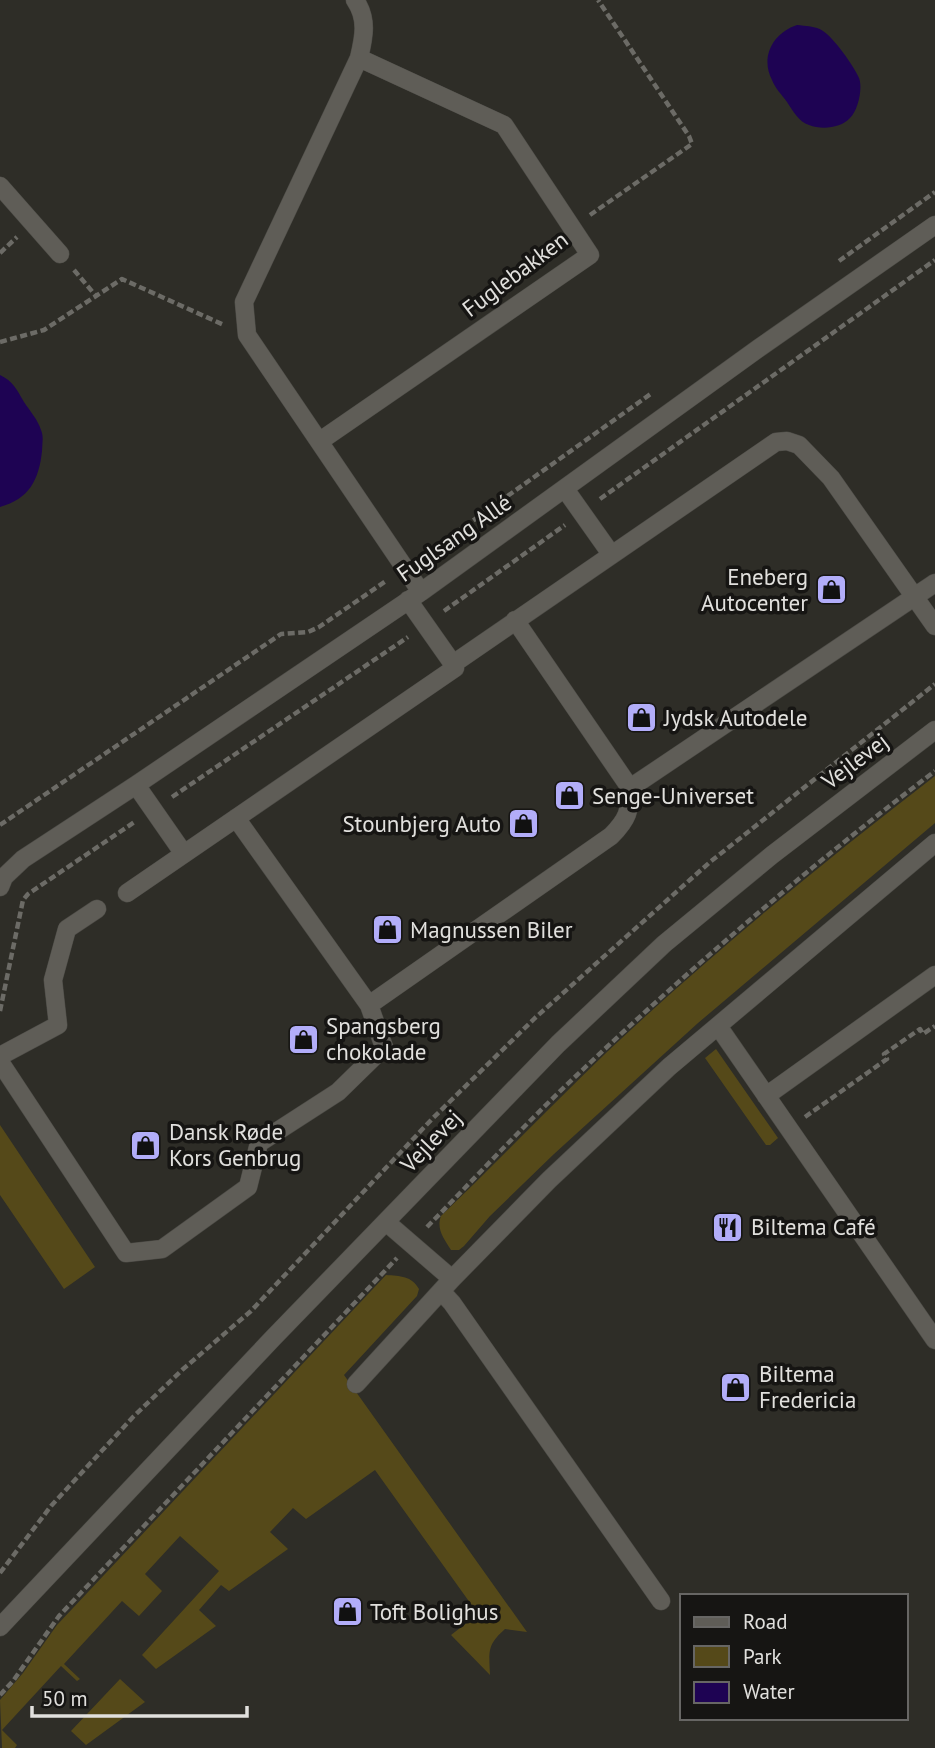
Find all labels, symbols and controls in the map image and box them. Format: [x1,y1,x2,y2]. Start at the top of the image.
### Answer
street label: Fuglebakken [456,224,573,323]
street label: Fuglsang Allé [391,487,517,588]
place label: Eneberg Autocenter [701,562,808,617]
shop icon: Eneberg Autocenter [814,573,848,607]
shop icon: Jydsk Autodele [624,701,658,735]
place label: Jydsk Autodele [663,703,807,732]
street label: Vejlevej [815,726,894,796]
shop icon: Senge-Universet [552,779,586,813]
place label: Senge-Universet [592,781,754,810]
shop icon: Stounbjerg Auto [507,807,541,841]
place label: Stounbjerg Auto [342,809,501,838]
shop icon: Magnussen Biler [370,913,404,947]
place label: Magnussen Biler [410,915,573,944]
place label: Spangsberg chokolade [326,1011,441,1066]
shop icon: Spangsberg chokolade [286,1022,320,1056]
street label: Vejlevej [393,1103,468,1179]
place label: Dansk Røde Kors Genbrug [169,1117,301,1172]
shop icon: Dansk Røde Kors Genbrug [129,1128,163,1162]
restaurant icon: Biltema Café [711,1210,745,1244]
place label: Biltema Café [751,1212,876,1241]
place label: Biltema Fredericia [759,1359,856,1414]
shop icon: Biltema Fredericia [719,1370,753,1404]
legend [680,1594,907,1720]
shop icon: Toft Bolighus [330,1595,364,1629]
place label: Toft Bolighus [370,1597,498,1626]
text: Road [743,1608,787,1635]
text: Park [743,1643,782,1670]
scale bar [32,1674,247,1718]
text: Water [743,1678,795,1705]
text: 50 m [42,1685,88,1712]

